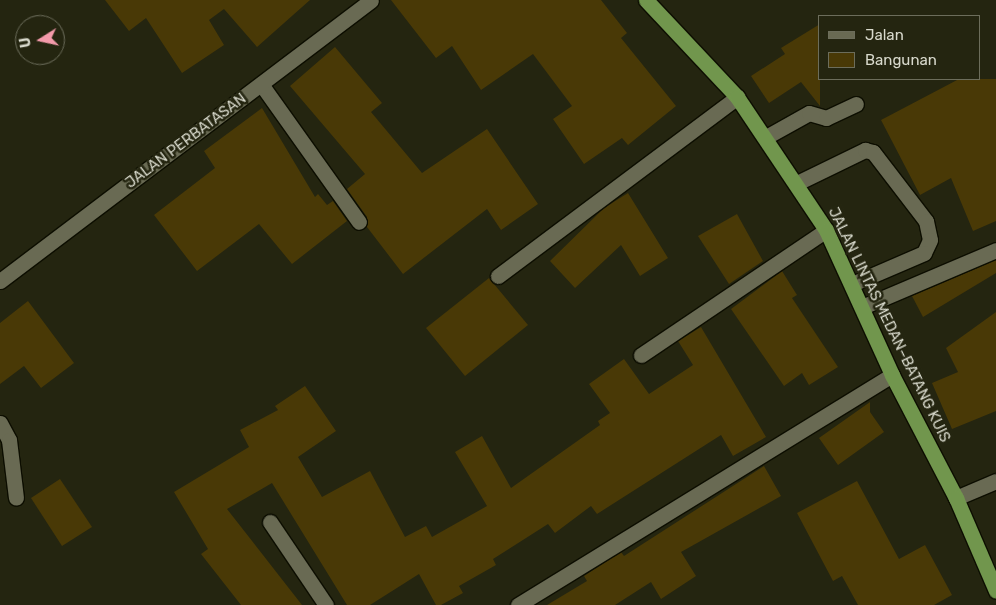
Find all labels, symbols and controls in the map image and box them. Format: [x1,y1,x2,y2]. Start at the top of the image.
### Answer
north arrow [15,15,65,65]
legend [818,15,981,80]
text: Jalan [865,26,904,44]
text: U [16,36,35,49]
text: Bangunan [865,51,937,69]
street label: JALAN PERBATASAN [122,90,250,192]
street label: JALAN LINTAS MEDAN–BATANG KUIS [824,205,954,445]

